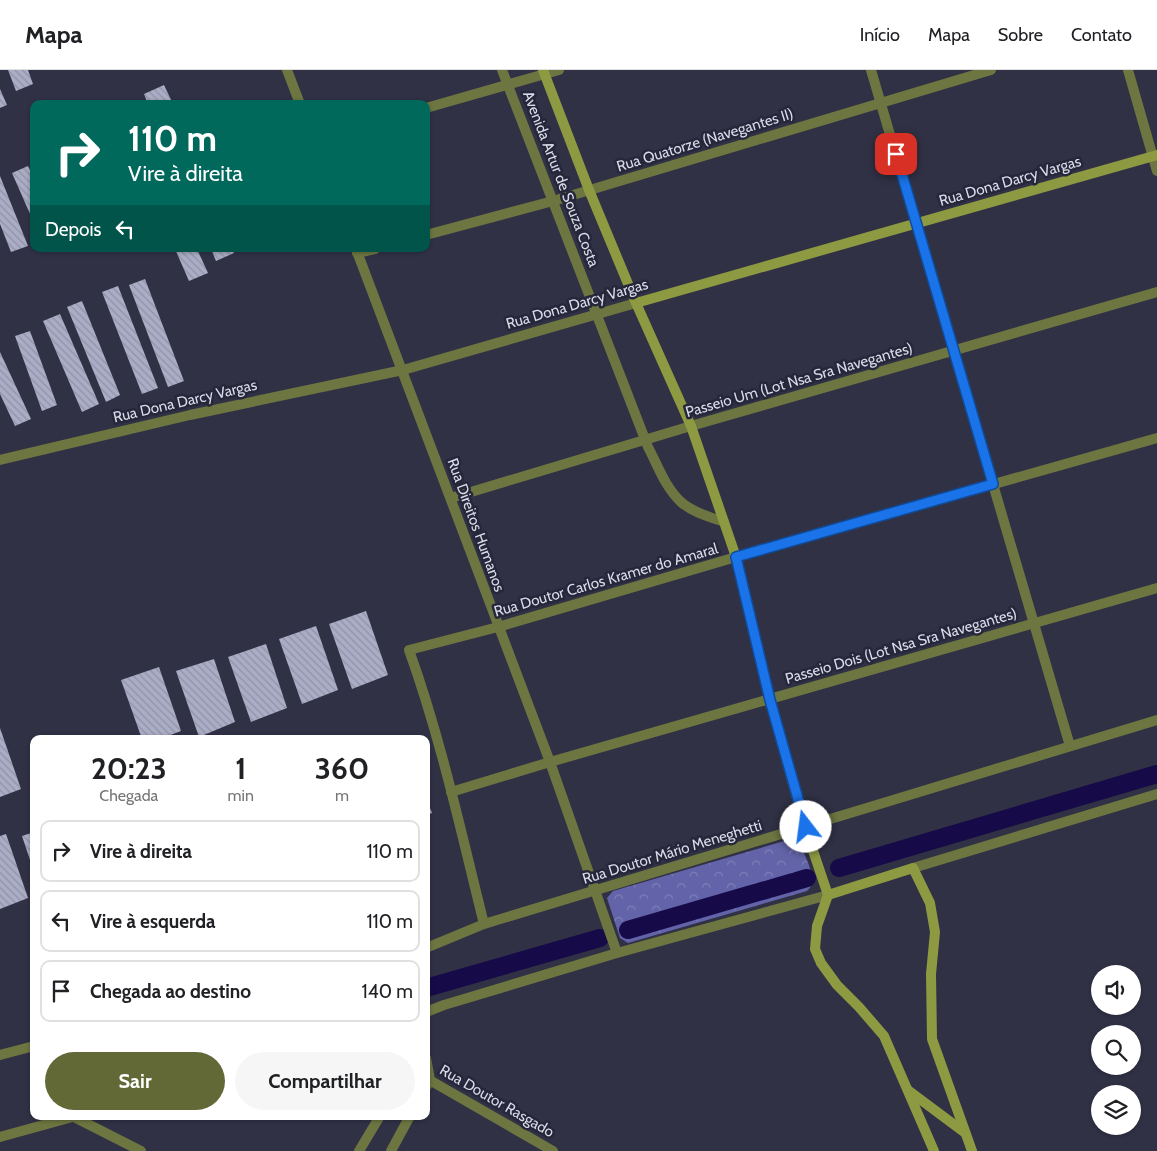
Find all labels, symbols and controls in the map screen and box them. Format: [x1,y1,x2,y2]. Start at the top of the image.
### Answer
text: Mapa [25,20,82,49]
text: Início [860,24,900,46]
text: Mapa [928,24,970,46]
text: Sobre [998,24,1043,46]
text: Contato [1071,24,1132,46]
street label: Avenida Artur de Souza Costa [519,89,603,270]
street label: Rua Quatorze (Navegantes II) [614,105,796,175]
text: 110 m [128,117,217,160]
icon: right [45,120,110,185]
pin [875,133,917,175]
icon: arrive [882,140,910,168]
street label: Rua Dona Darcy Vargas [937,152,1083,210]
text: Vire à direita [128,160,243,187]
icon: left [111,215,139,243]
text: Depois [45,218,101,241]
street label: Rua Dona Darcy Vargas [504,275,650,333]
street label: Passeio Um (Lot Nsa Sra Navegantes) [683,339,915,421]
street label: Rua Dona Darcy Vargas [111,376,259,426]
street label: Rua Direitos Humanos [443,456,509,594]
street label: Rua Doutor Carlos Kramer do Amaral [492,539,721,621]
street label: Passeio Dois (Lot Nsa Sra Navegantes) [783,604,1019,688]
text: 20:23 [91,750,167,787]
text: 1 [235,750,246,787]
text: 360 [315,750,369,787]
text: Chegada [99,786,158,805]
text: min [228,786,254,805]
text: m [335,786,349,805]
position arrow [779,800,831,852]
street label: Rua Doutor Mário Meneghetti [580,816,764,888]
icon: right [47,837,75,865]
text: Vire à direita [90,840,192,863]
text: 110 m [366,840,413,863]
icon: left [47,907,75,935]
text: Vire à esquerda [90,910,216,933]
text: 110 m [366,910,413,933]
map controls [1091,965,1141,1135]
button: sound [1091,965,1141,1015]
icon: arrive [47,977,75,1005]
text: Chegada ao destino [90,980,251,1003]
text: 140 m [362,980,413,1003]
button: search [1091,1025,1141,1075]
button: Sair [45,1052,225,1110]
button: Compartilhar [235,1052,415,1110]
street label: Rua Doutor Rasgado [437,1061,557,1141]
button: layers [1091,1085,1141,1135]

